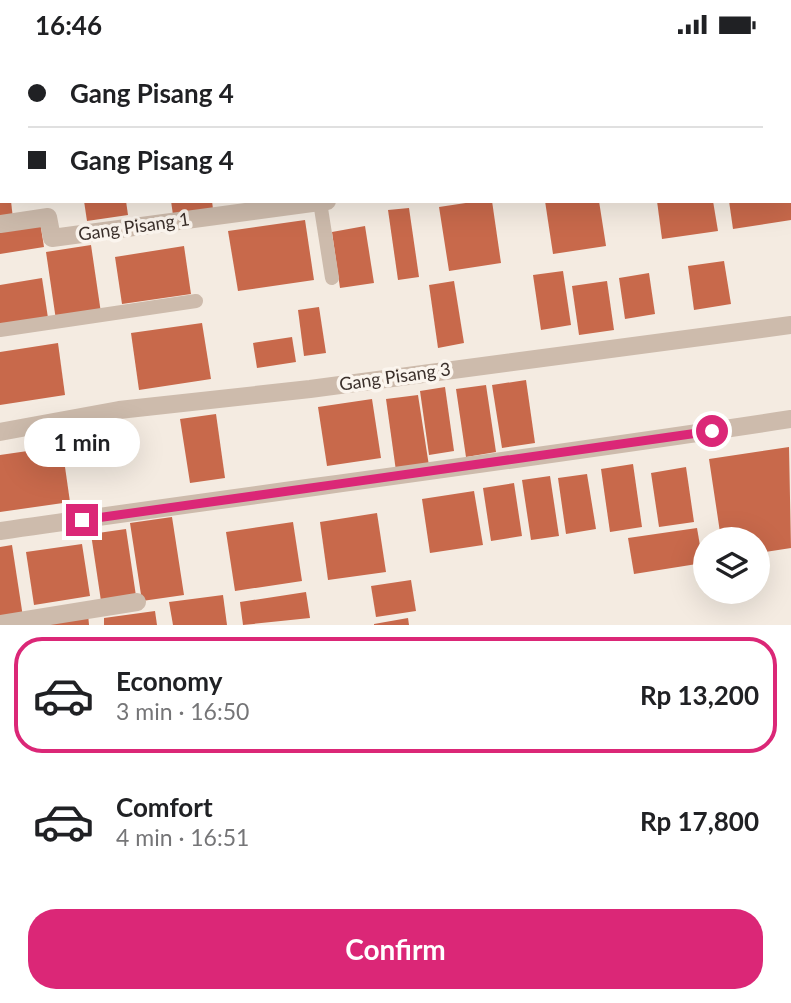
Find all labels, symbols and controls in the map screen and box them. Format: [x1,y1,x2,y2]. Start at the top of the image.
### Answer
text: 16:46 [35,9,102,41]
text: Gang Pisang 4 [70,77,234,109]
text: Gang Pisang 4 [70,144,234,176]
street label: Gang Pisang 1 [77,207,191,245]
street label: Gang Pisang 3 [338,357,452,395]
route start [696,415,728,447]
callout: 1 min [24,419,140,468]
text: 1 min [53,428,111,456]
route end [66,504,98,536]
map controls [693,527,770,604]
button: layers [693,527,770,604]
icon: car [32,664,95,727]
text: Economy [116,665,222,697]
text: Rp 13,200 [640,679,759,711]
text: 3 min · 16:50 [116,697,249,725]
icon: car [32,790,95,853]
text: Comfort [116,791,213,823]
text: Rp 17,800 [640,805,759,837]
text: 4 min · 16:51 [116,823,249,851]
button: Confirm [28,909,763,989]

